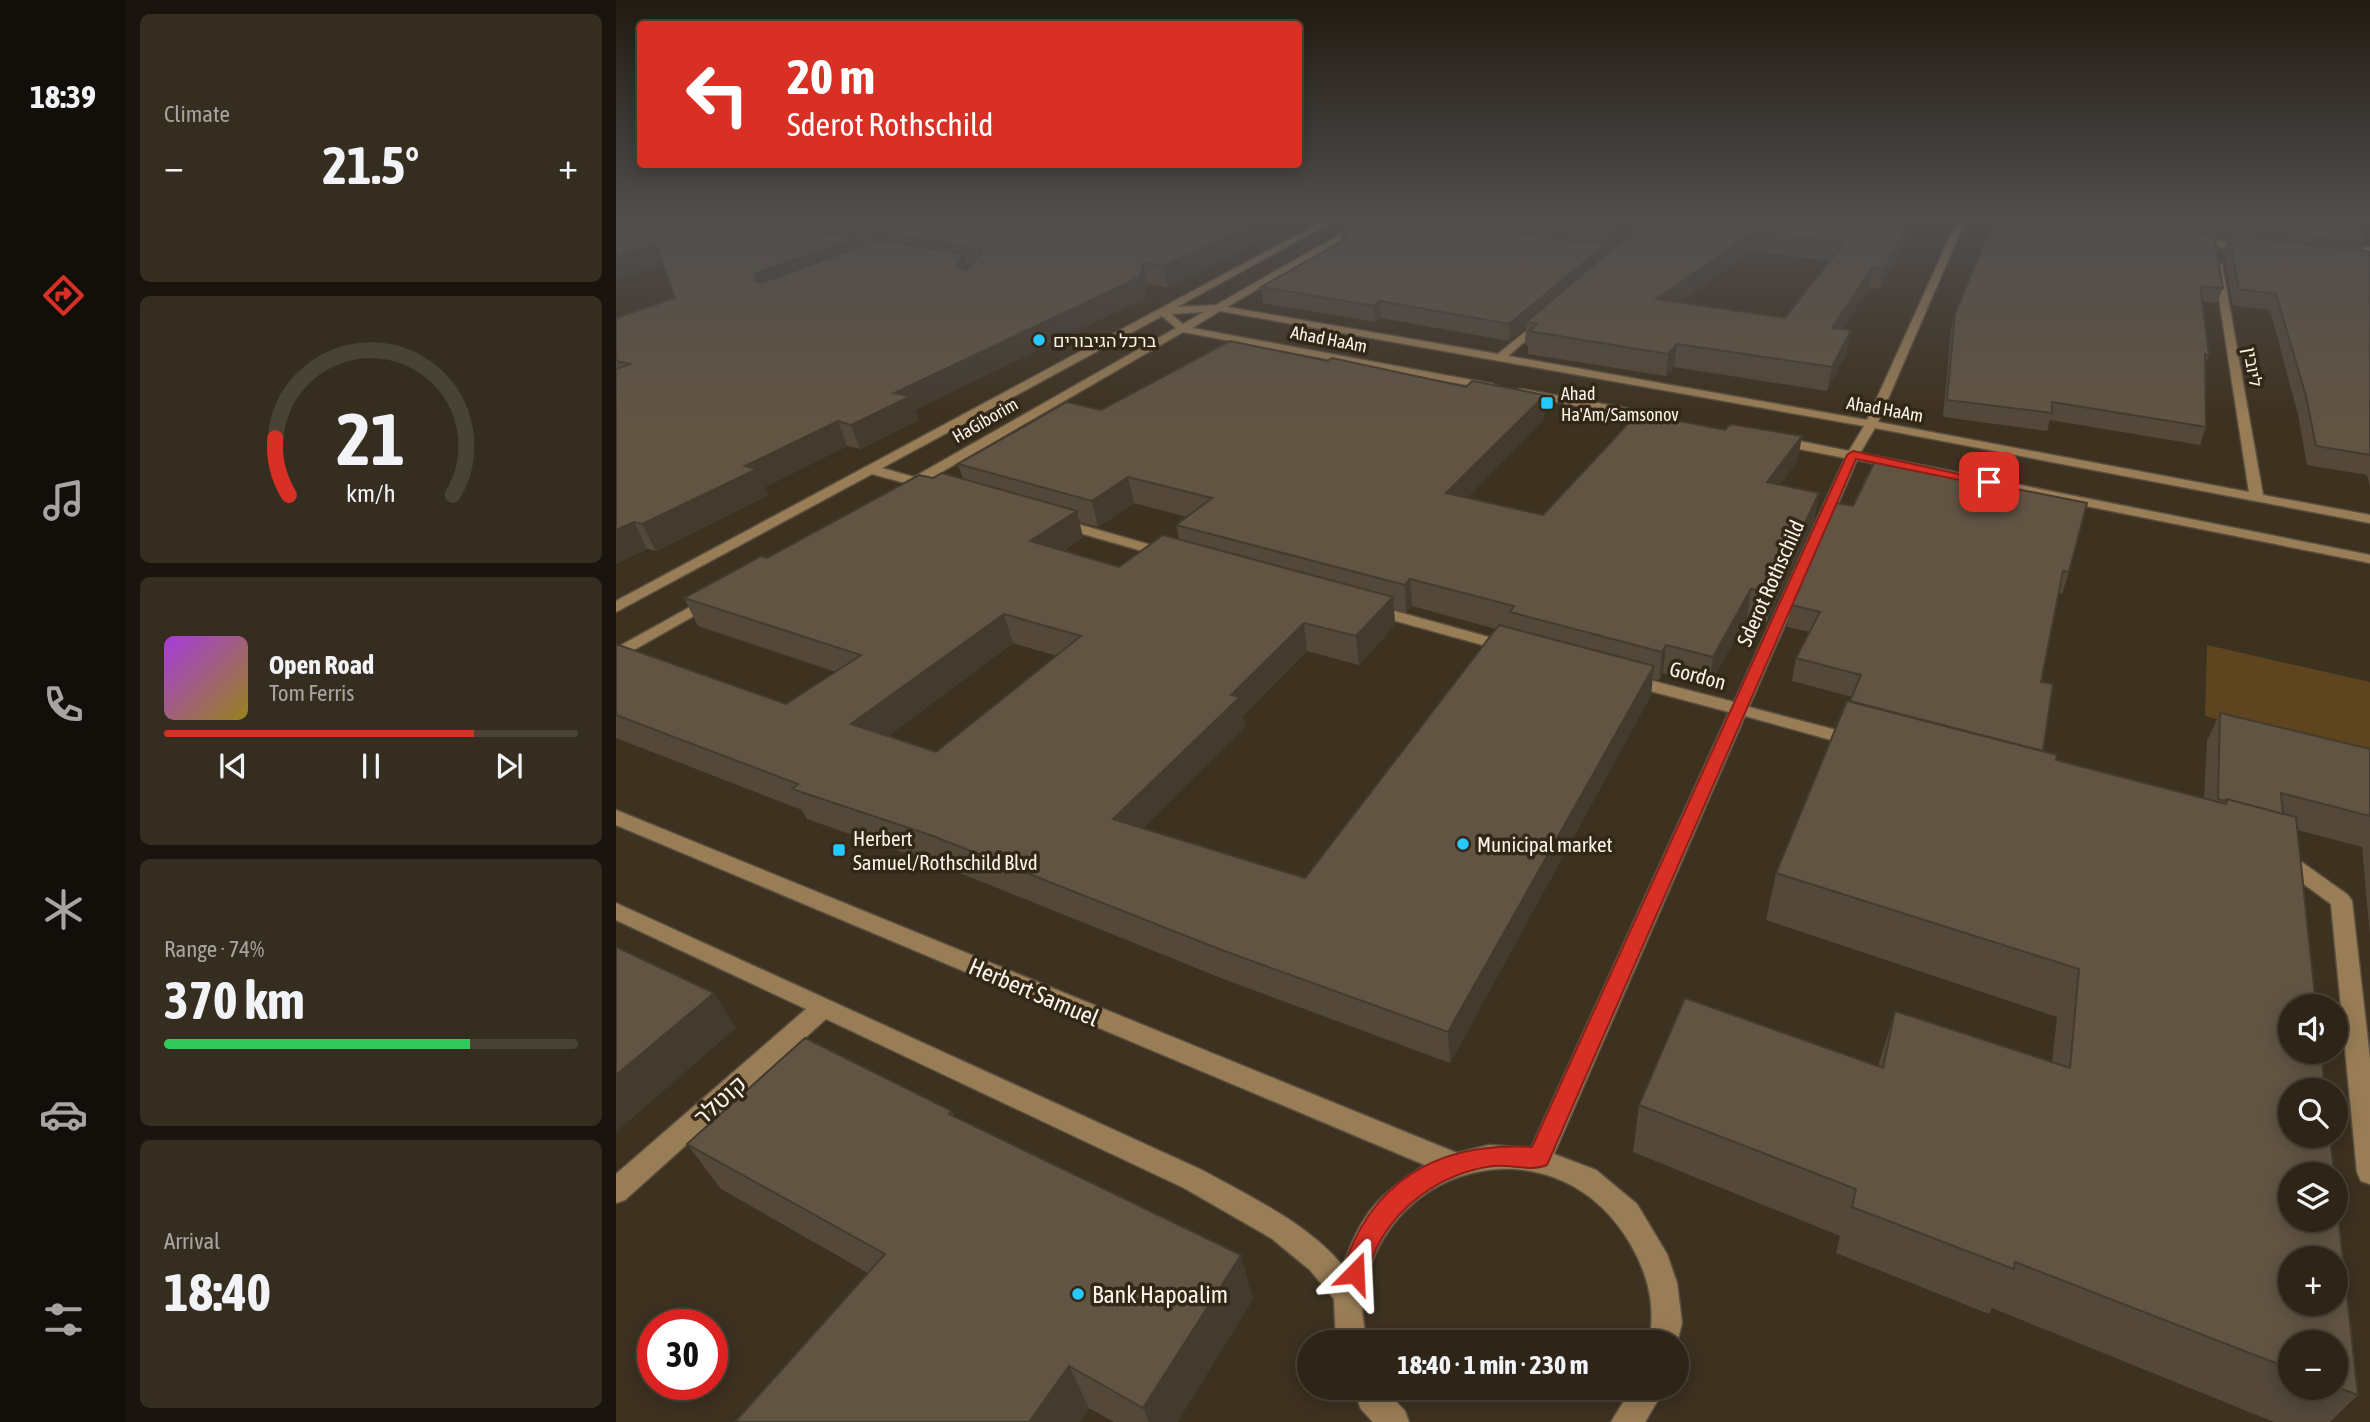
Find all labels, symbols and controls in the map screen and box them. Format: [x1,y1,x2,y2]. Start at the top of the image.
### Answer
text: 20 m [787,48,875,104]
icon: left [672,49,763,140]
text: 18:39 [30,78,96,115]
text: Climate [164,101,230,127]
text: Sderot Rothschild [787,106,993,143]
text: 21.5° [323,135,419,195]
text: − [164,144,184,187]
text: + [558,144,578,187]
icon: directions [39,271,88,320]
street label: Ahad HaAm [1289,321,1369,357]
place label: ברכל הגיבורים [1053,330,1157,351]
marker: ברכל הגיבורים [1031,332,1047,348]
street label: ליובין [2239,345,2267,389]
place label: Ahad Ha'Am/Samsonov [1561,383,1679,425]
street label: Ahad HaAm [1845,392,1925,426]
street label: HaGiborim [949,393,1021,447]
marker: Ahad Ha'Am/Samsonov [1539,395,1555,411]
text: 21 [337,398,405,481]
pin [1959,452,2019,512]
icon: arrive [1970,463,2008,501]
icon: music [39,476,88,525]
text: km/h [346,479,396,507]
street label: Sderot Rothschild [1731,516,1809,650]
text: Open Road [269,650,374,680]
street label: Gordon [1667,656,1729,694]
icon: phone [39,680,88,729]
text: Tom Ferris [269,680,354,706]
icon: previous [214,747,252,785]
icon: pause [352,747,390,785]
icon: next [490,747,528,785]
place label: Herbert Samuel/Rothschild Blvd [853,826,1038,874]
place label: Municipal market [1477,832,1612,856]
marker: Municipal market [1455,836,1471,852]
marker: Herbert Samuel/Rothschild Blvd [831,842,847,858]
icon: climate [39,885,88,934]
text: Range · 74% [164,936,264,962]
street label: Herbert Samuel [965,952,1104,1032]
text: 370 km [164,970,305,1030]
map controls [2278,994,2348,1400]
button: sound [2278,994,2348,1064]
street label: קוטלר [688,1070,752,1130]
button: search [2278,1078,2348,1148]
icon: car [39,1090,88,1139]
button: layers [2278,1162,2348,1232]
text: Arrival [164,1228,220,1254]
position arrow [1318,1236,1392,1310]
button: + [2278,1246,2348,1316]
text: 18:40 [164,1262,271,1322]
place label: Bank Hapoalim [1092,1281,1228,1308]
marker: Bank Hapoalim [1070,1286,1086,1302]
icon: filters [39,1295,88,1344]
speed limit sign: 30 [637,1309,728,1400]
button: − [2278,1330,2348,1400]
text: 18:40 · 1 min · 230 m [1398,1350,1588,1380]

